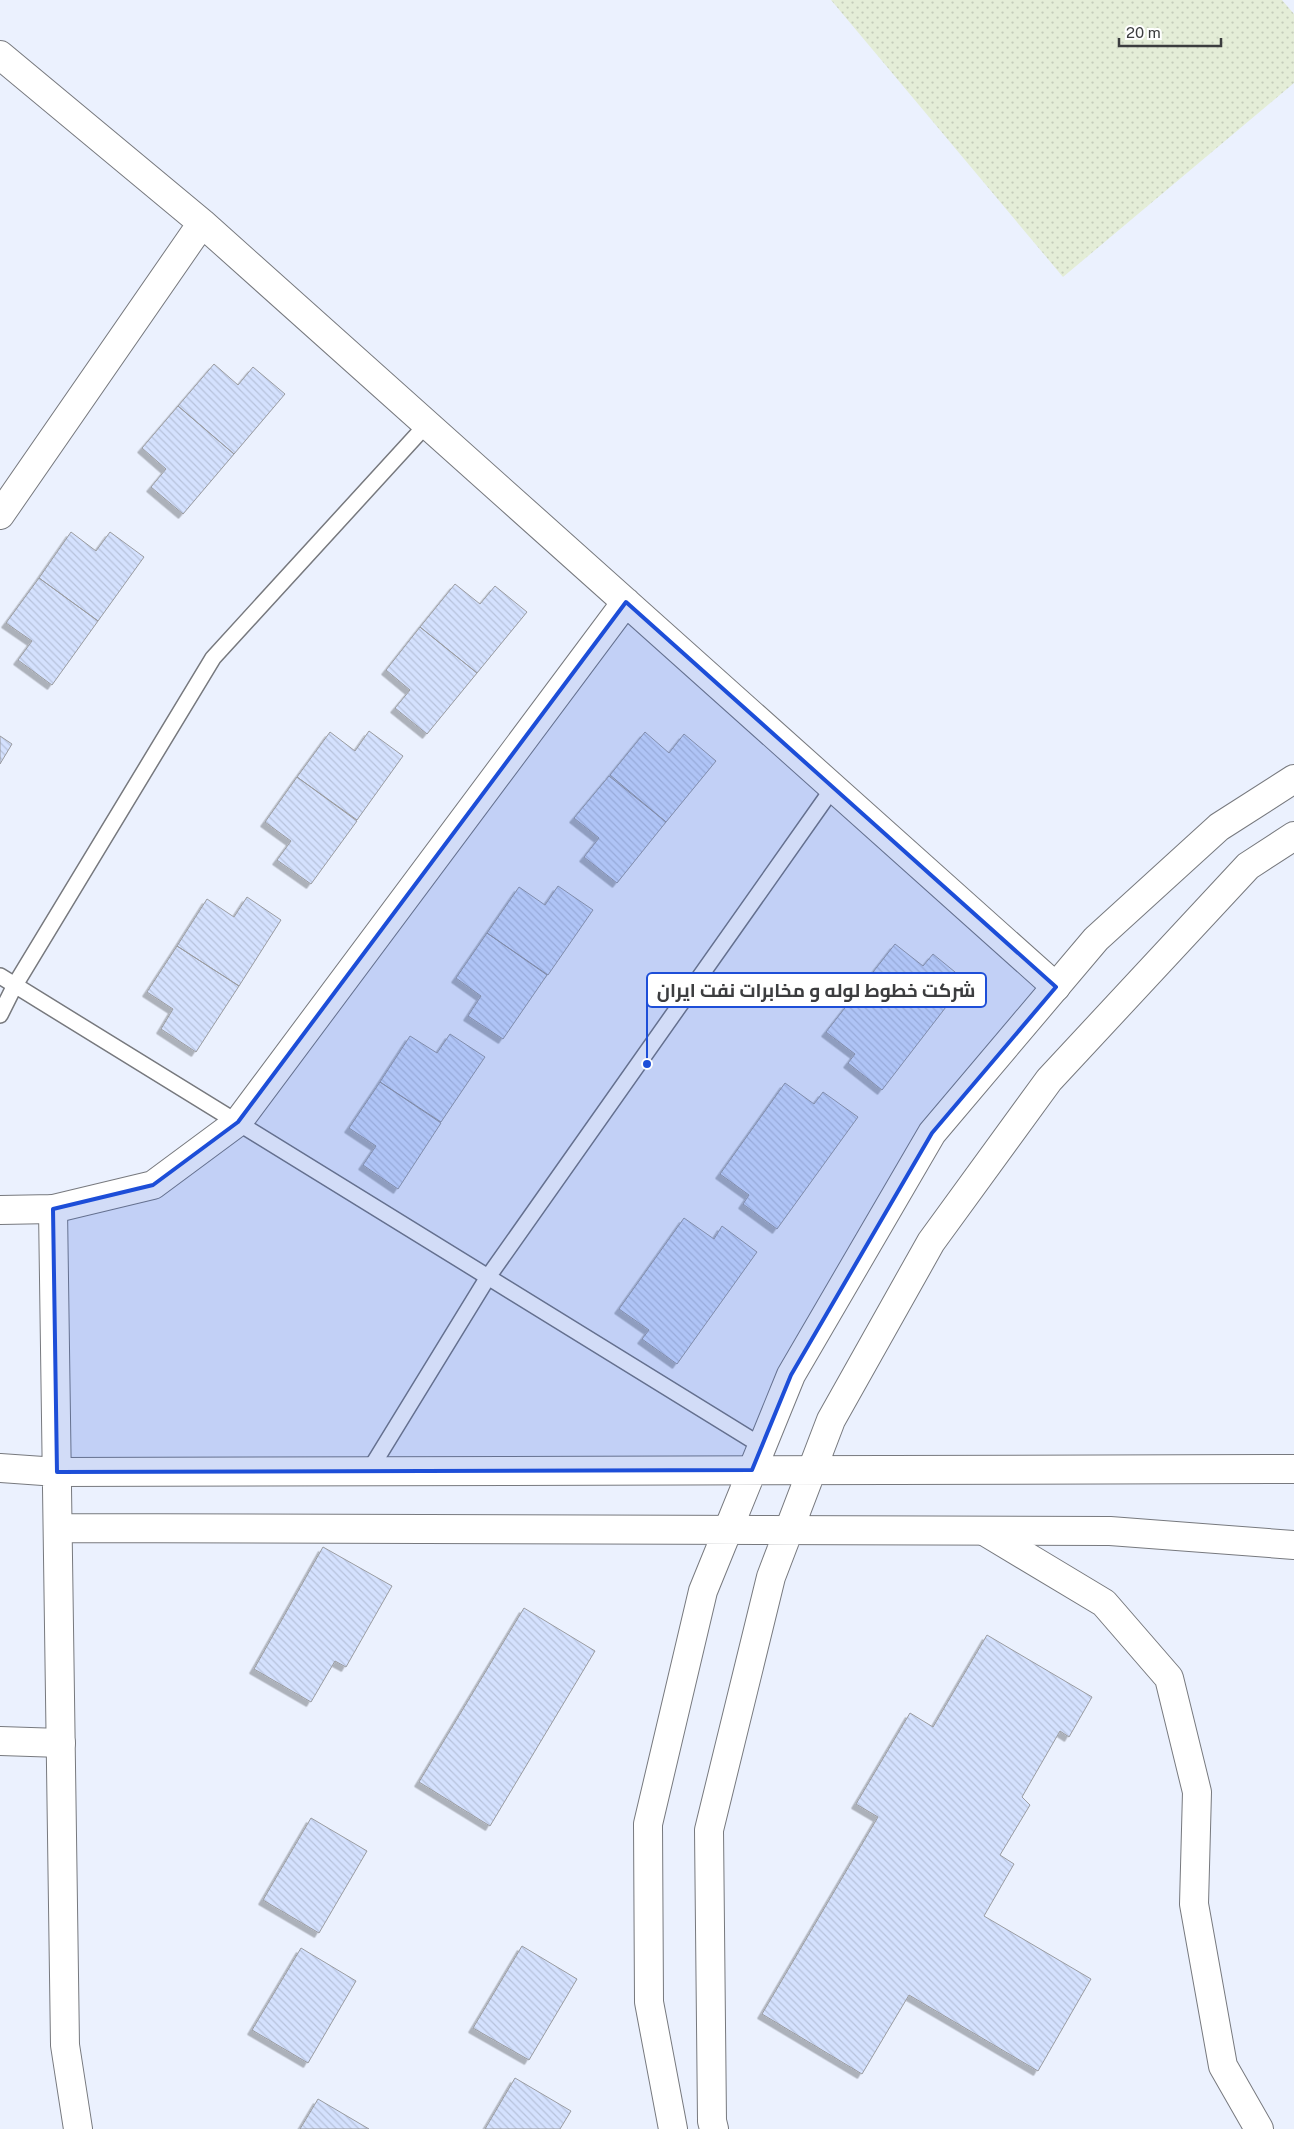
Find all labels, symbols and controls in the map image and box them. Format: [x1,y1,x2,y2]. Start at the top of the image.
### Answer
scale bar [1119,15,1222,47]
text: 20 m [1126,24,1161,41]
callout: شرکت خطوط لوله و مخابرات نفت ایران [647,973,986,1007]
text: شرکت خطوط لوله و مخابرات نفت ایران [657,979,975,1002]

